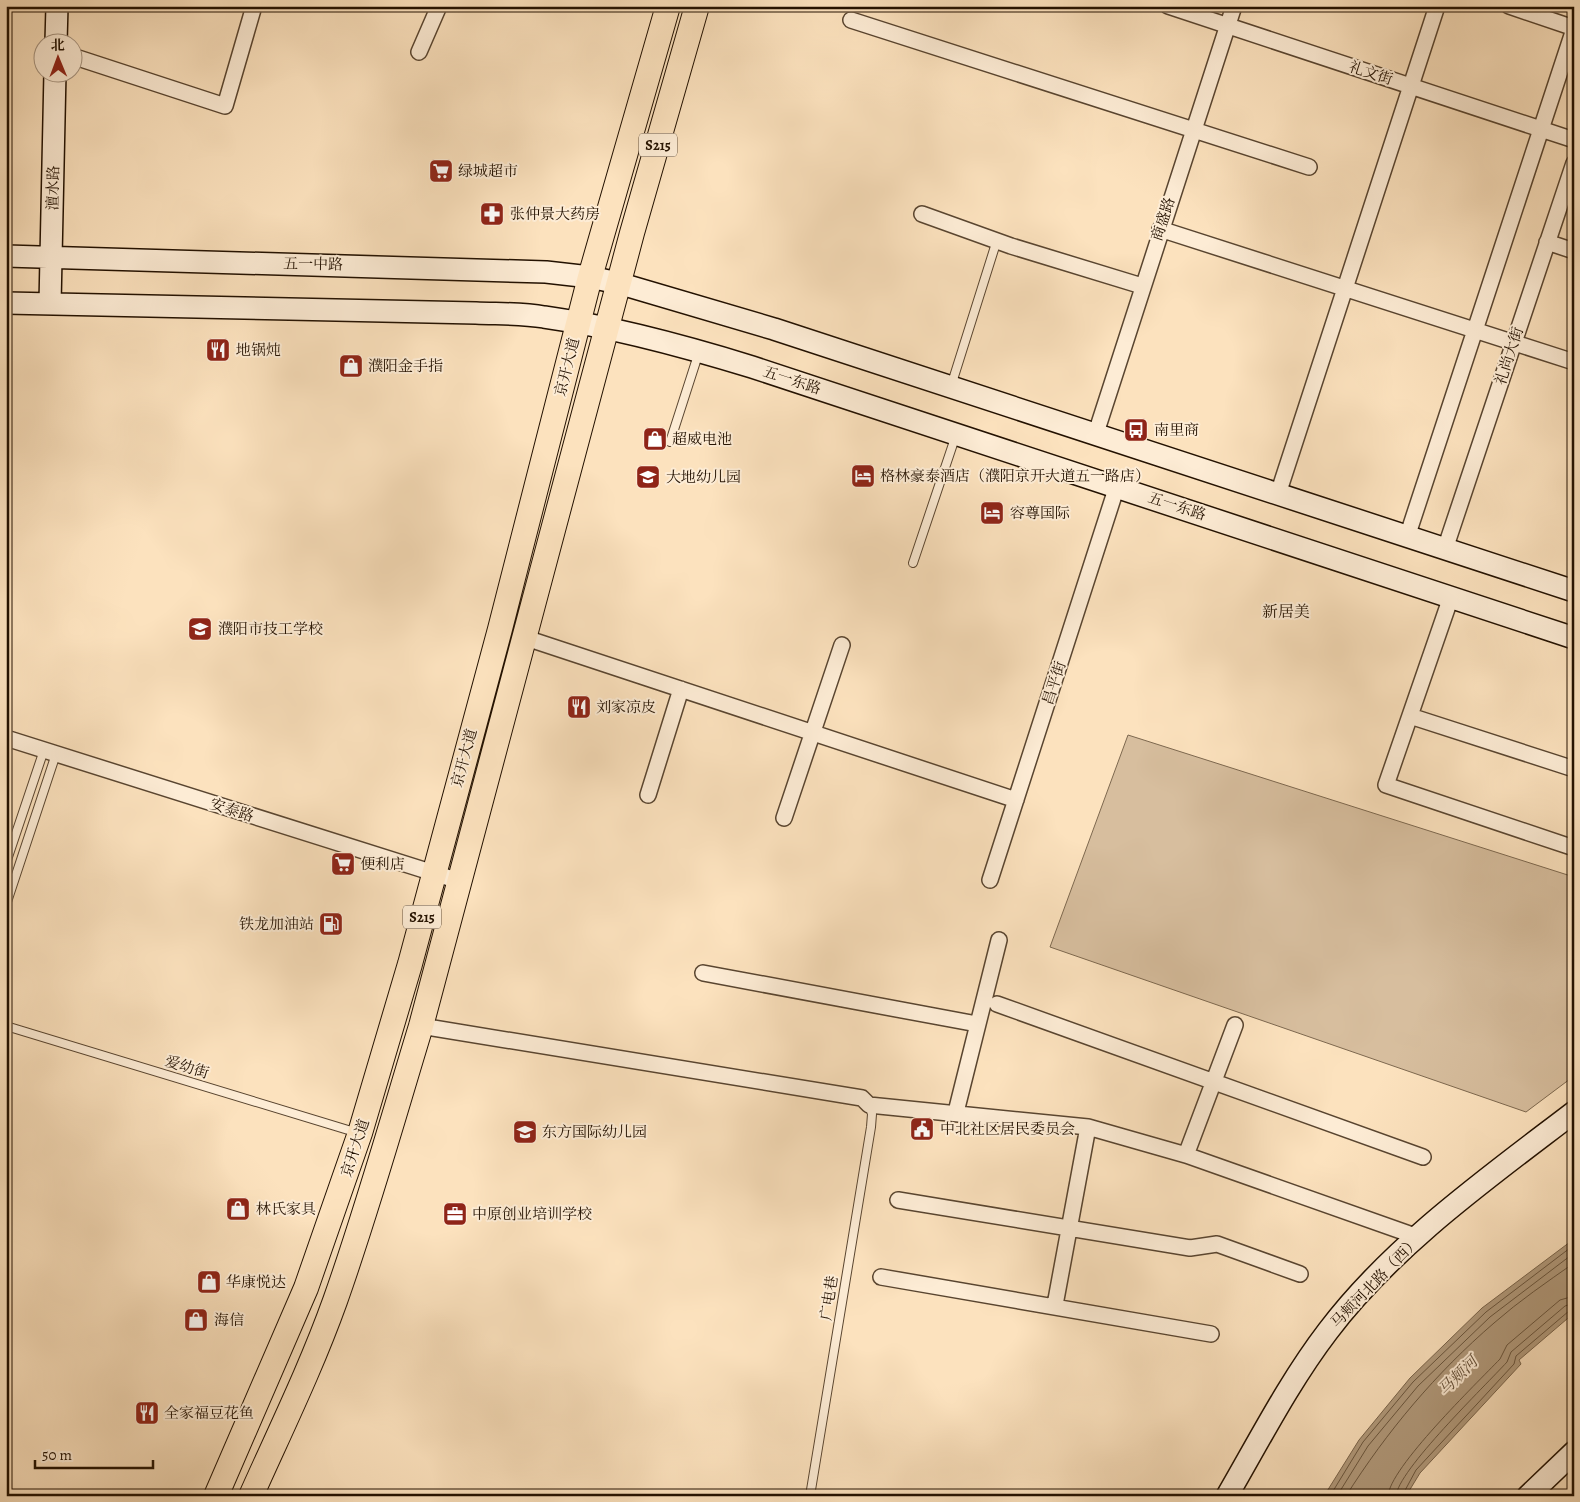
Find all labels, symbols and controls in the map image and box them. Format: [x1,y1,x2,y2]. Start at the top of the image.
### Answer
north arrow [32,32,82,82]
text: 北 [51,36,65,55]
street label: 礼文街 [1347,57,1395,89]
road number: S215 [639,134,677,156]
supermarket icon: 绿城超市 [428,158,454,184]
place label: 绿城超市 [458,161,518,181]
street label: 澶水路 [43,165,63,211]
street label: 商盛路 [1147,195,1179,243]
pharmacy icon: 张仲景大药房 [479,201,505,227]
place label: 张仲景大药房 [510,204,600,224]
street label: 五一中路 [283,253,343,275]
street label: 礼尚大街 [1490,324,1528,388]
street label: 京开大道 [550,335,584,399]
restaurant icon: 地锅炖 [205,337,231,363]
place label: 地锅炖 [236,340,281,360]
shop icon: 濮阳金手指 [338,353,364,379]
place label: 濮阳金手指 [368,356,443,376]
street label: 五一东路 [760,361,824,399]
bus stop icon: 南里商 [1123,417,1149,443]
place label: 南里商 [1154,420,1199,440]
shop icon: 超威电池 [642,426,668,452]
place label: 超威电池 [672,429,732,449]
hotel icon: 格林豪泰酒店（濮阳京开大道五一路店） [850,463,876,489]
school or university icon: 大地幼儿园 [635,464,661,490]
place label: 格林豪泰酒店（濮阳京开大道五一路店） [880,466,1150,486]
place label: 大地幼儿园 [666,467,741,487]
street label: 五一东路 [1145,487,1209,525]
hotel icon: 容尊国际 [979,500,1005,526]
place label: 容尊国际 [1010,503,1070,523]
district label: 新居美 [1262,601,1310,623]
school or university icon: 濮阳市技工学校 [187,616,213,642]
place label: 濮阳市技工学校 [218,619,323,639]
street label: 昌平街 [1038,659,1070,707]
restaurant icon: 刘家凉皮 [566,694,592,720]
place label: 刘家凉皮 [596,697,656,717]
street label: 京开大道 [447,726,481,790]
street label: 安泰路 [208,794,256,826]
supermarket icon: 便利店 [330,851,356,877]
place label: 便利店 [360,854,405,874]
road number: S215 [403,906,441,929]
fuel station icon: 铁龙加油站 [318,911,344,937]
place label: 铁龙加油站 [239,914,314,934]
street label: 爱幼街 [163,1051,211,1083]
street label: 京开大道 [336,1116,374,1180]
public building icon: 中北社区居民委员会 [909,1116,935,1142]
school or university icon: 东方国际幼儿园 [512,1119,538,1145]
place label: 中北社区居民委员会 [940,1119,1075,1139]
place label: 东方国际幼儿园 [542,1122,647,1142]
shop icon: 林氏家具 [225,1196,251,1222]
place label: 林氏家具 [256,1199,316,1219]
office icon: 中原创业培训学校 [442,1201,468,1227]
place label: 中原创业培训学校 [472,1204,592,1224]
street label: 马颊河北路（西） [1326,1232,1424,1332]
shop icon: 华康悦达 [196,1269,222,1295]
place label: 华康悦达 [226,1272,286,1292]
street label: 广电巷 [816,1274,842,1322]
shop icon: 海信 [183,1307,209,1333]
place label: 海信 [214,1310,244,1330]
water label: 马颊河 [1433,1349,1485,1401]
restaurant icon: 全家福豆花鱼 [134,1400,160,1426]
place label: 全家福豆花鱼 [164,1403,254,1423]
scale bar [35,1437,152,1469]
text: 50 m [42,1445,72,1465]

